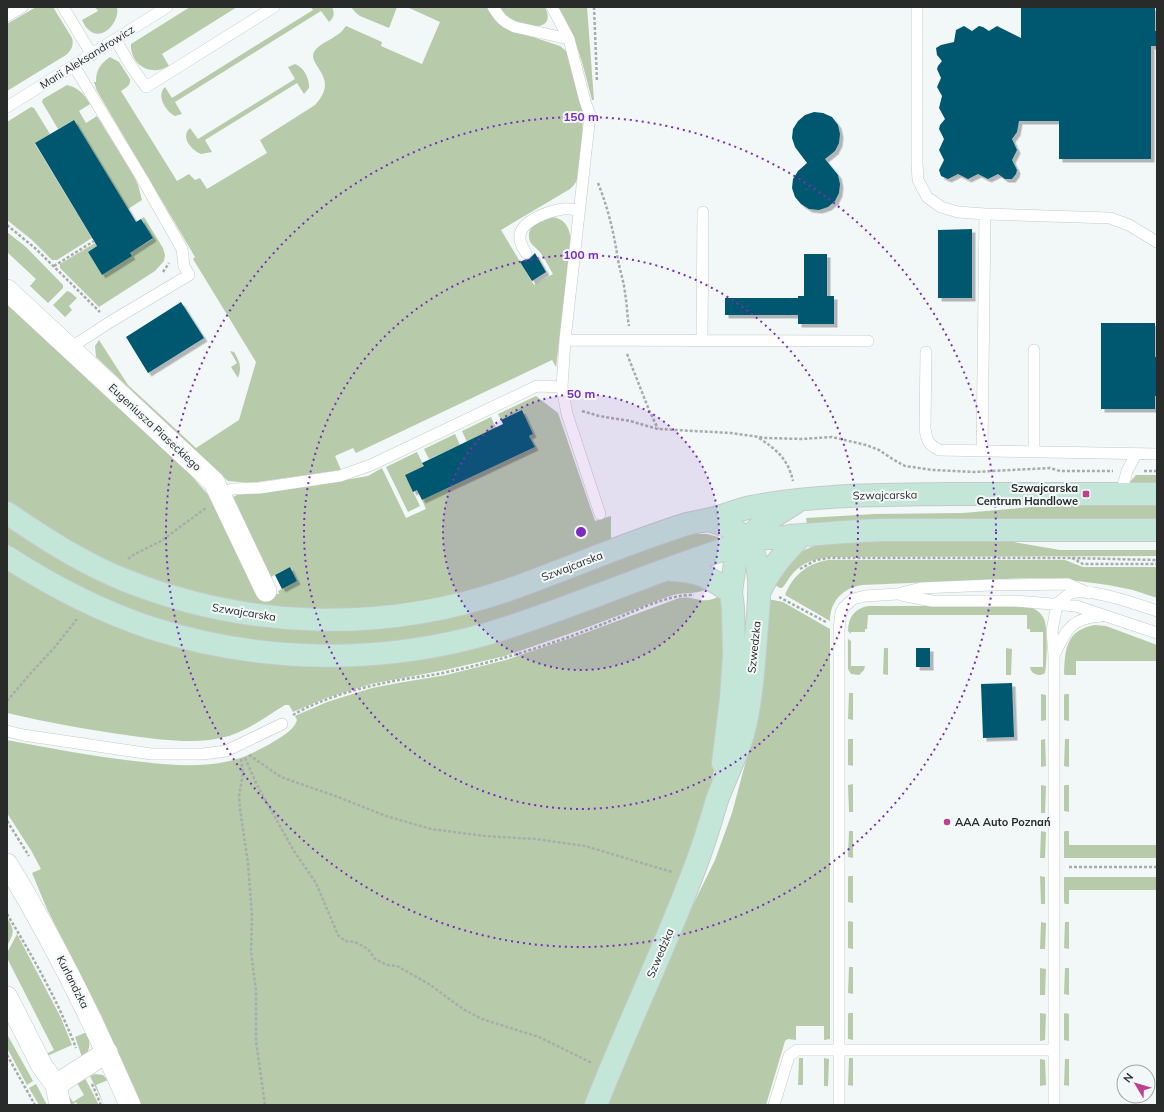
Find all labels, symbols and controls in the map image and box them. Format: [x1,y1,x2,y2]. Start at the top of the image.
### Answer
street label: Marii Aleksandrowicz [37,22,137,92]
text: 150 m [563,109,599,124]
text: 100 m [563,247,599,262]
street label: Eugeniusza Piaseckiego [106,380,204,474]
text: 50 m [567,386,595,401]
place label: Szwajcarska Centrum Handlowe [977,481,1078,508]
street label: Szwajcarska [852,487,918,503]
marker: Szwajcarska Centrum Handlowe [1081,489,1091,499]
centre of rings [574,525,588,539]
street label: Szwajcarska [539,548,605,584]
street label: Szwajcarska [211,600,277,624]
street label: Szwedzka [744,620,764,674]
place label: AAA Auto Poznań [955,815,1051,829]
marker: AAA Auto Poznań [942,817,952,827]
street label: Szwedzka [643,926,677,980]
street label: Kurlandzka [54,953,92,1011]
north arrow [1116,1064,1156,1104]
text: N [1120,1070,1136,1085]

